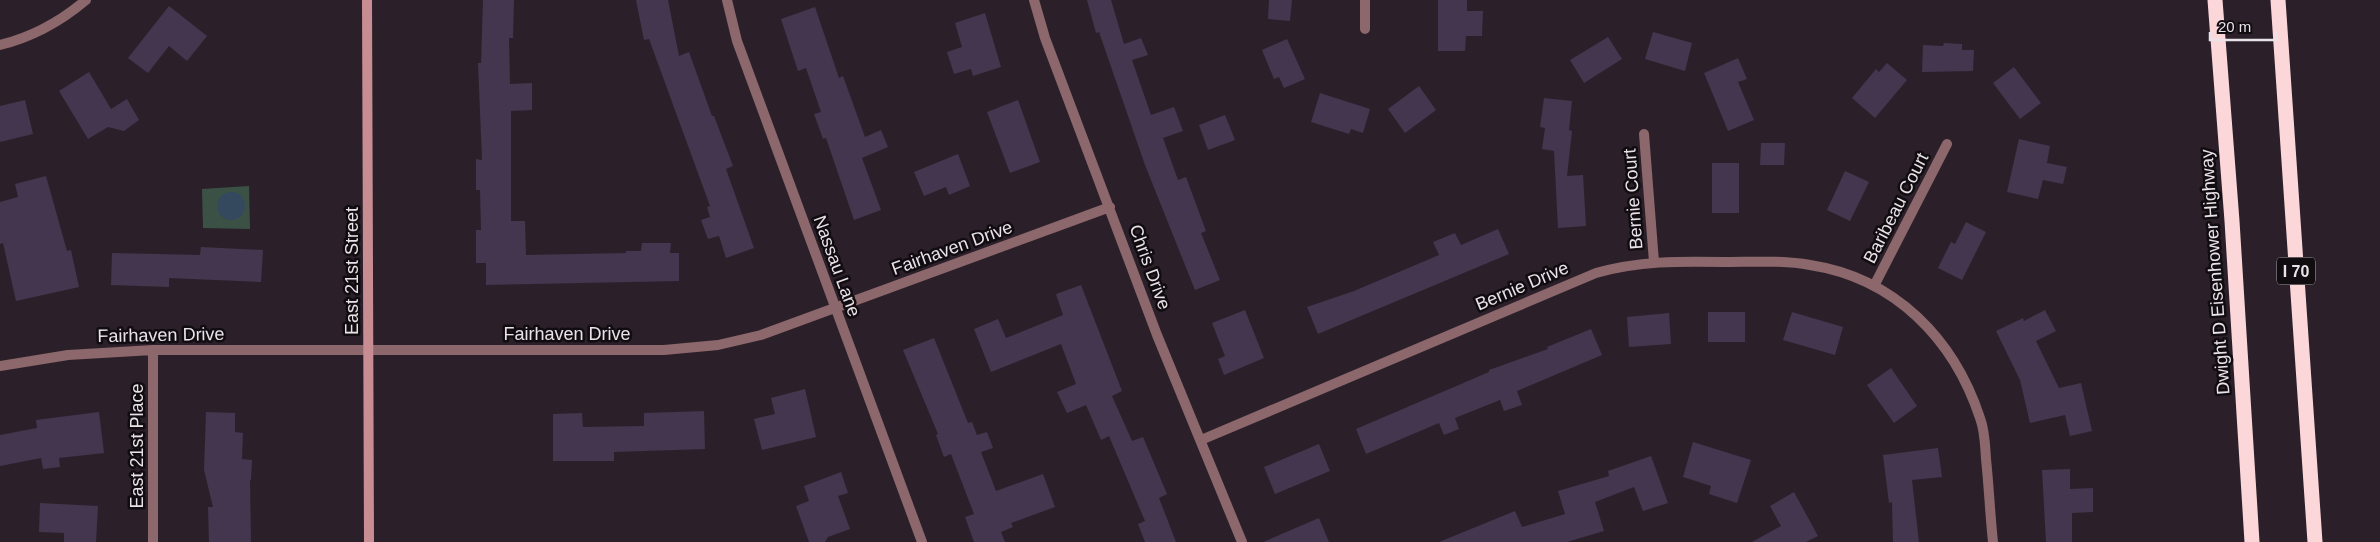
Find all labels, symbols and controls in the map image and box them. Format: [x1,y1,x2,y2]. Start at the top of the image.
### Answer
scale bar [2210,10,2276,42]
text: 20 m [2218,18,2251,35]
street label: Bernie Court [1619,148,1647,250]
street label: Dwight D Eisenhower Highway [2196,149,2234,395]
street label: Baribeau Court [1860,150,1932,266]
street label: East 21st Street [342,207,362,335]
street label: Nassau Lane [809,213,865,319]
street label: Fairhaven Drive [889,217,1015,279]
street label: Chris Drive [1125,222,1175,312]
street label: Bernie Drive [1473,257,1571,315]
road number: I 70 [2277,258,2315,284]
street label: Fairhaven Drive [97,324,225,346]
street label: Fairhaven Drive [503,324,631,344]
street label: East 21st Place [127,383,147,509]

